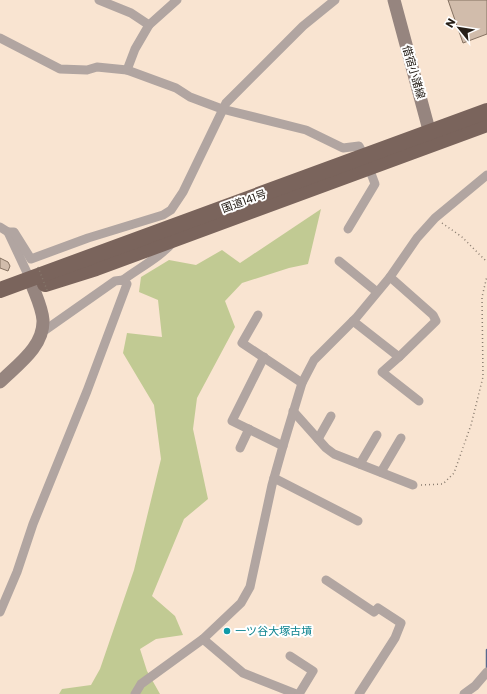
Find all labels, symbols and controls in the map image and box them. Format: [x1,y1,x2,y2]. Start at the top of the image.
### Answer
north arrow [439,8,479,48]
text: N [441,15,459,31]
street label: 借宿小諸線 [399,43,429,101]
street label: 国道141号 [219,185,269,217]
place label: 一ツ谷大塚古墳 [235,623,312,639]
marker: 一ツ谷大塚古墳 [222,626,232,636]

